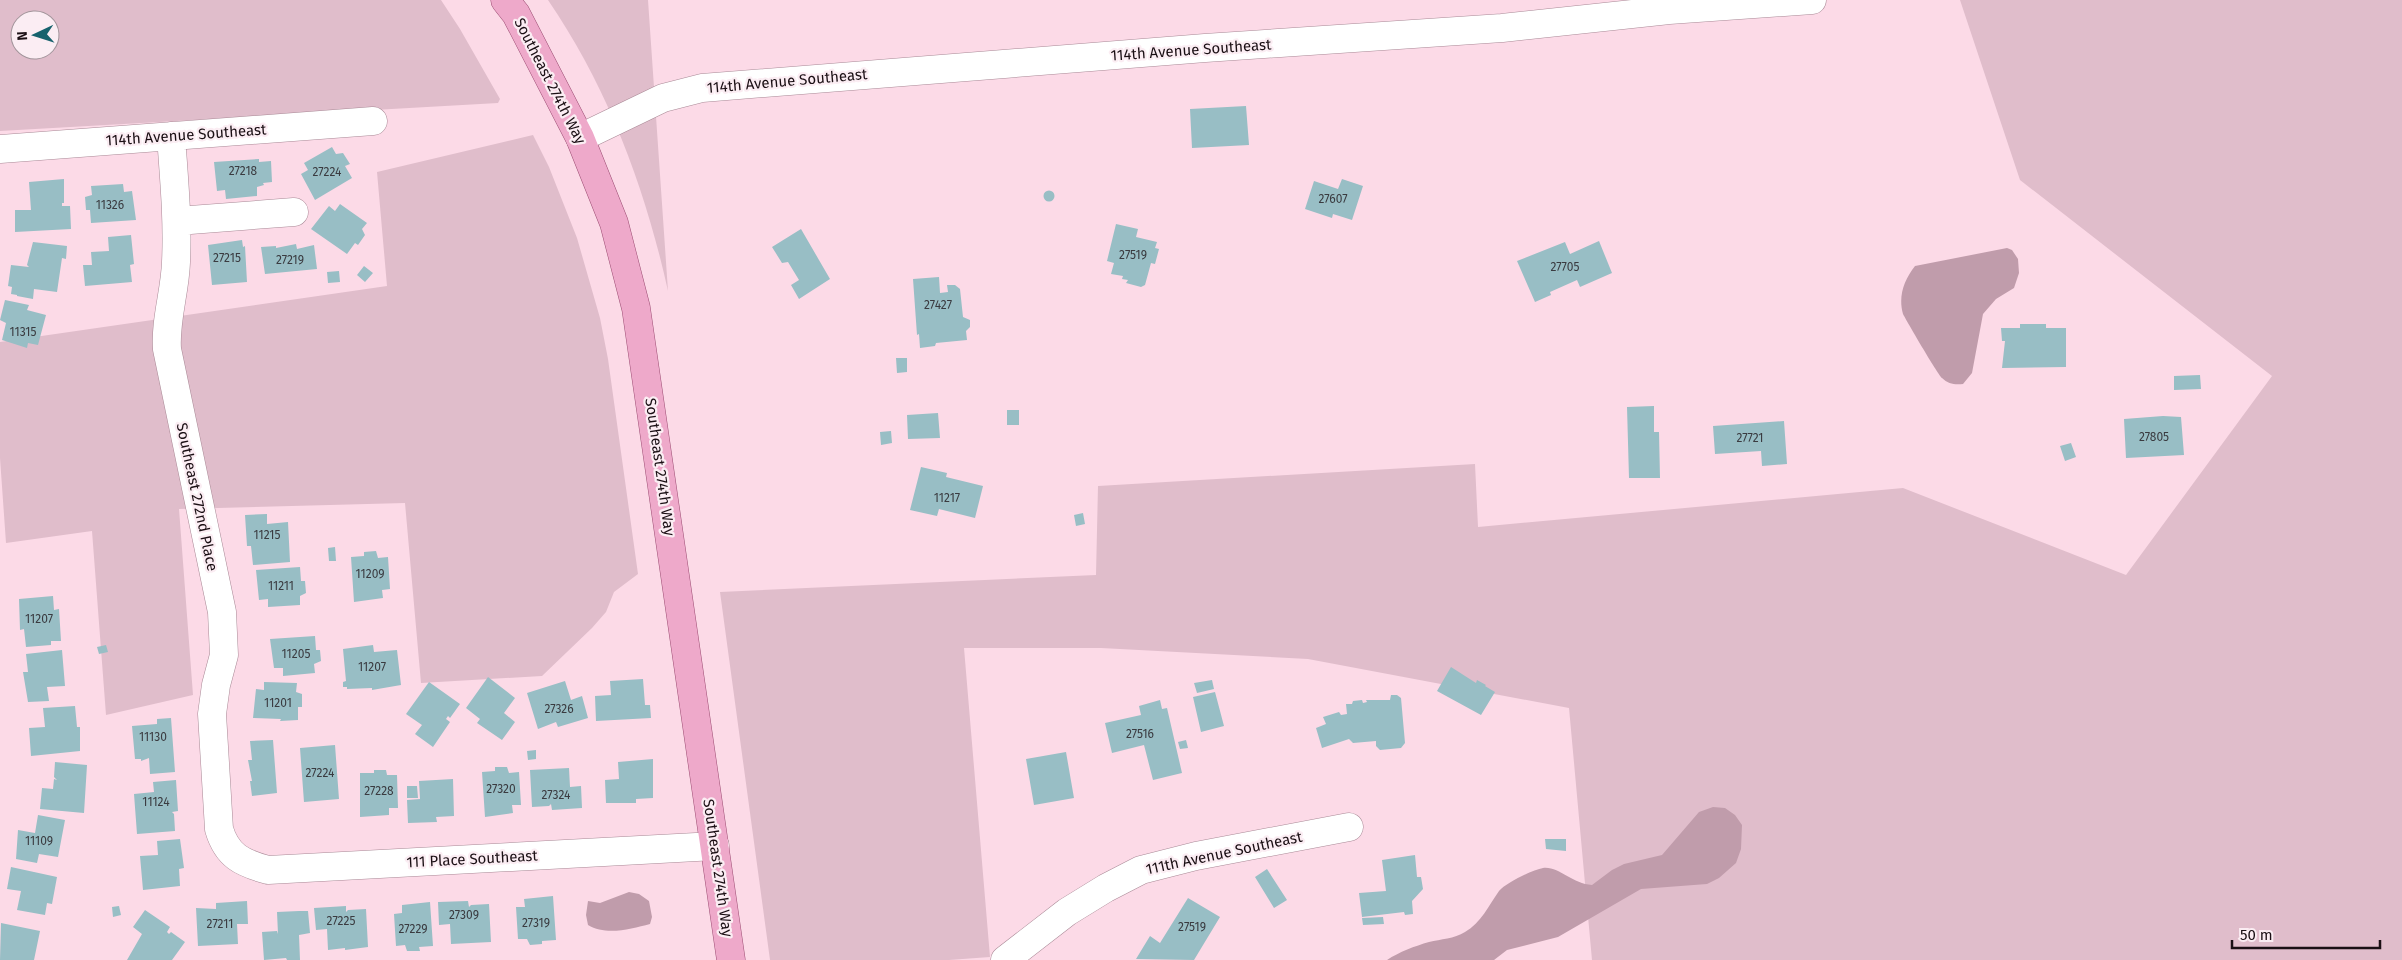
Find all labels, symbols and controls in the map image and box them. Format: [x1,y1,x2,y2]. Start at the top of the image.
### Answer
north arrow [10,10,60,60]
street label: Southeast 274th Way [510,15,590,148]
text: N [14,31,31,41]
street label: 114th Avenue Southeast [1110,35,1273,65]
street label: 114th Avenue Southeast [706,65,869,97]
street label: 114th Avenue Southeast [105,120,268,150]
house number: 27218 [229,164,258,178]
house number: 27224 [313,165,342,179]
house number: 27607 [1318,192,1348,206]
house number: 11326 [96,198,124,212]
house number: 27519 [1119,248,1147,262]
house number: 27215 [213,251,241,265]
house number: 27219 [276,253,304,267]
house number: 27705 [1550,260,1580,274]
house number: 27427 [924,298,952,312]
house number: 11315 [9,325,37,339]
street label: Southeast 274th Way [641,397,679,538]
street label: Southeast 272nd Place [172,421,222,573]
house number: 27805 [2139,430,2169,444]
house number: 27721 [1736,431,1764,445]
house number: 11217 [934,491,960,505]
house number: 11215 [253,528,281,542]
house number: 11209 [355,567,385,581]
house number: 11211 [268,579,294,593]
house number: 11207 [25,612,53,626]
house number: 11205 [282,647,310,661]
house number: 11207 [358,660,386,674]
house number: 11201 [264,696,292,710]
house number: 27326 [544,702,574,716]
house number: 27516 [1126,727,1154,741]
house number: 11130 [139,730,167,744]
house number: 27224 [306,766,335,780]
house number: 27320 [486,782,516,796]
house number: 27228 [364,784,394,798]
house number: 27324 [542,788,571,802]
house number: 11124 [142,795,170,809]
street label: Southeast 274th Way [699,798,737,939]
street label: 111th Avenue Southeast [1144,828,1304,878]
house number: 11109 [25,834,53,848]
street label: 111 Place Southeast [406,847,539,871]
house number: 27309 [449,908,479,922]
house number: 27225 [327,914,355,928]
house number: 27319 [522,916,550,930]
house number: 27211 [207,917,233,931]
scale bar [2232,918,2380,950]
house number: 27519 [1178,920,1206,934]
house number: 27229 [398,922,428,936]
text: 50 m [2240,926,2273,944]

